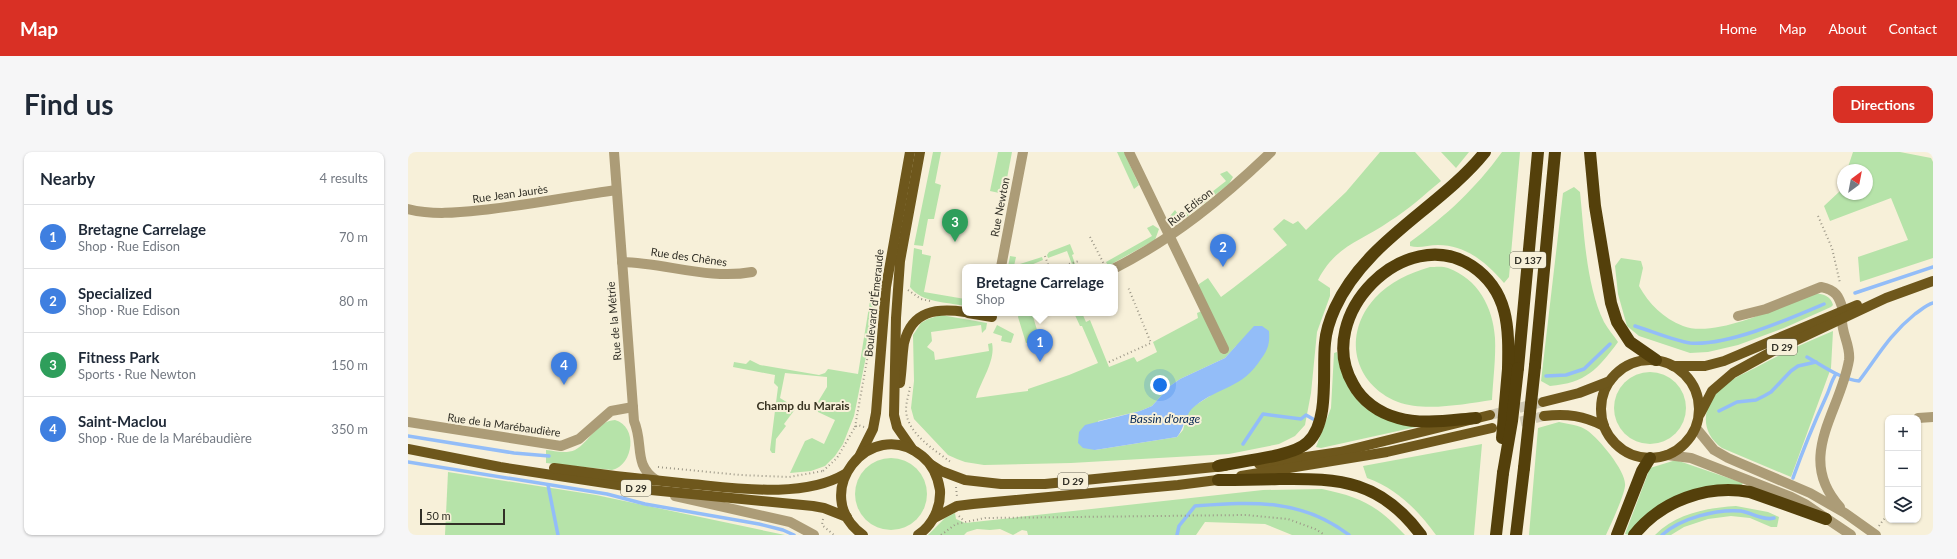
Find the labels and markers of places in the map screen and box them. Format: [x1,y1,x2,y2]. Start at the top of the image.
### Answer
pin: 3 [942,209,968,242]
pin: 2 [1210,234,1236,267]
pin: 1 [1027,329,1053,362]
pin: 4 [551,352,577,385]

